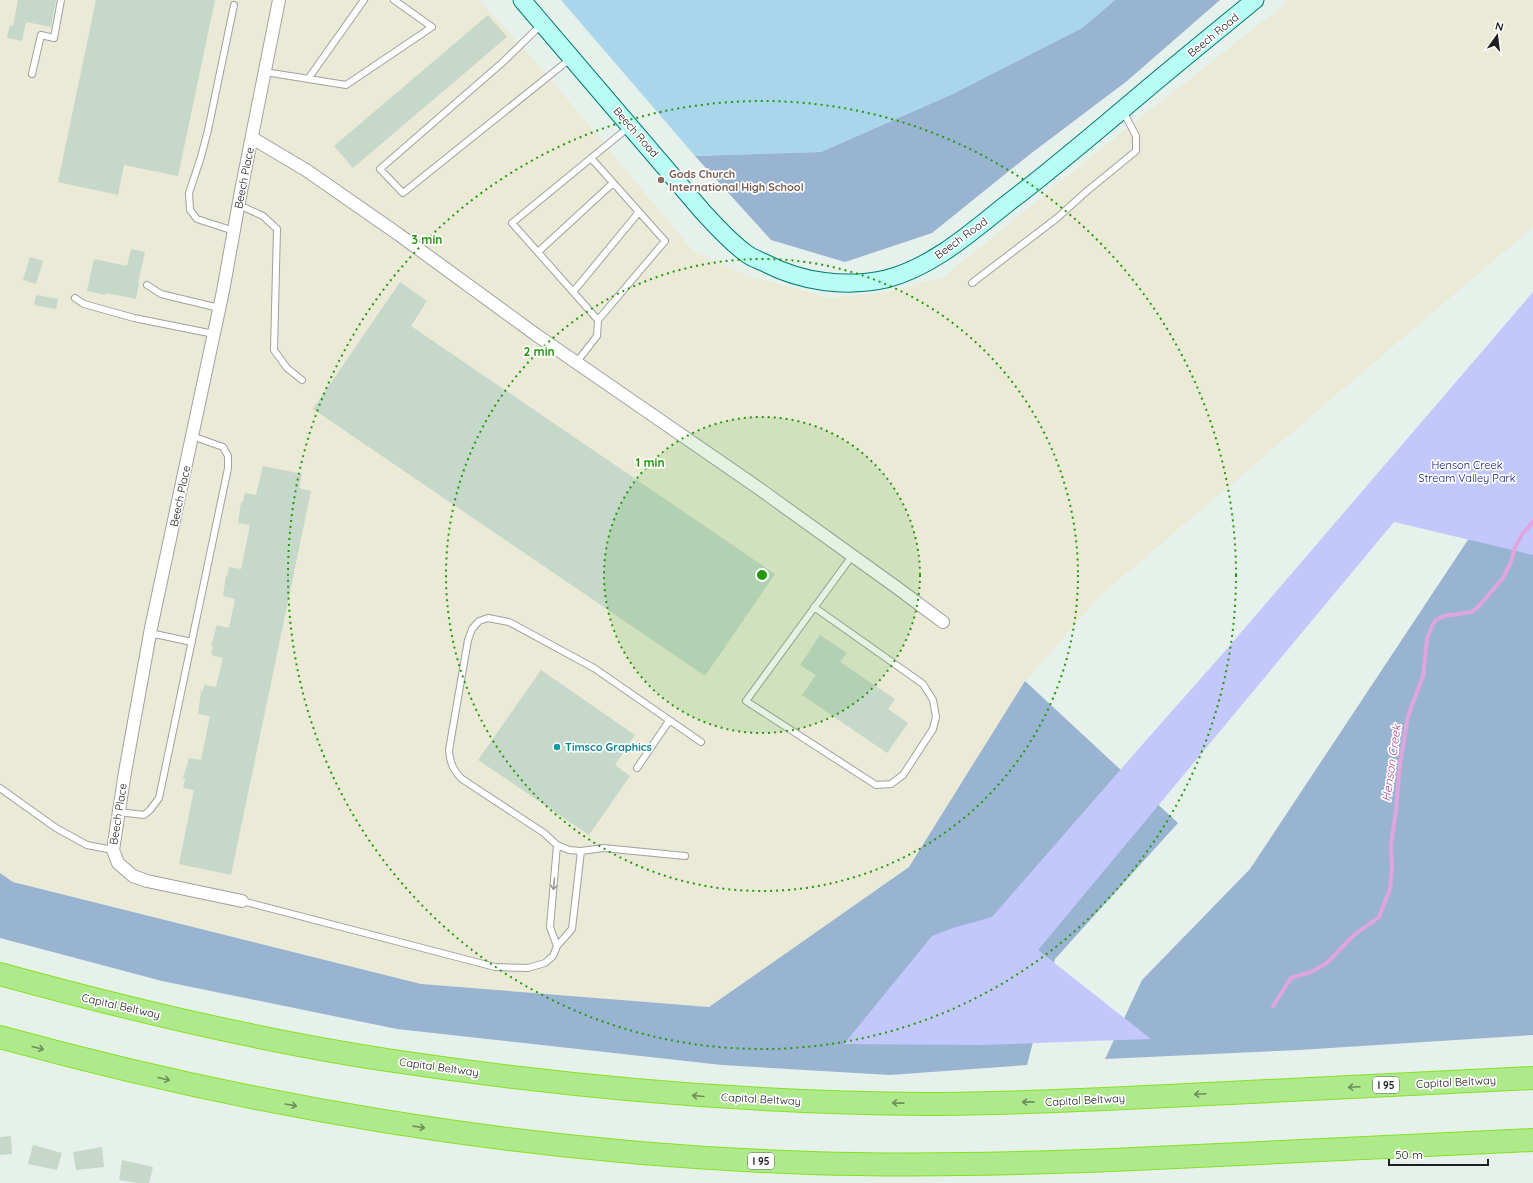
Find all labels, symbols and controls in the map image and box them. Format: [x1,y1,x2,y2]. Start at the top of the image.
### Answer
street label: Beech Road [1185,10,1241,60]
north arrow [1477,16,1517,56]
text: N [1494,19,1505,34]
street label: Beech Road [610,104,662,160]
street label: Beech Place [231,146,257,210]
place label: Gods Church International High School [669,167,804,194]
marker: Gods Church International High School [656,175,666,185]
street label: Beech Road [932,214,990,262]
text: 3 min [412,232,442,247]
text: 2 min [523,344,555,359]
text: 1 min [635,455,665,470]
park label: Henson Creek Stream Valley Park [1418,458,1516,485]
street label: Beech Place [167,464,193,528]
centre of rings [755,568,769,582]
water label: Henson Creek [1378,722,1404,802]
place label: Timsco Graphics [565,740,652,754]
marker: Timsco Graphics [552,742,562,752]
street label: Beech Place [106,782,130,846]
one-way arrow [550,877,557,890]
street label: Capital Beltway [80,990,162,1022]
one-way arrow [31,1045,44,1052]
street label: Capital Beltway [398,1054,480,1080]
street label: Capital Beltway [1416,1073,1496,1091]
one-way arrow [157,1076,170,1083]
road number: I 95 [1373,1077,1399,1093]
one-way arrow [1348,1083,1361,1091]
street label: Capital Beltway [721,1090,801,1108]
street label: Capital Beltway [1045,1091,1125,1109]
one-way arrow [1194,1091,1207,1098]
one-way arrow [692,1092,705,1099]
one-way arrow [1022,1098,1035,1106]
one-way arrow [892,1099,905,1107]
one-way arrow [284,1101,297,1109]
one-way arrow [412,1123,425,1131]
scale bar [1389,1141,1488,1167]
text: 50 m [1395,1147,1423,1162]
road number: I 95 [748,1153,774,1169]

